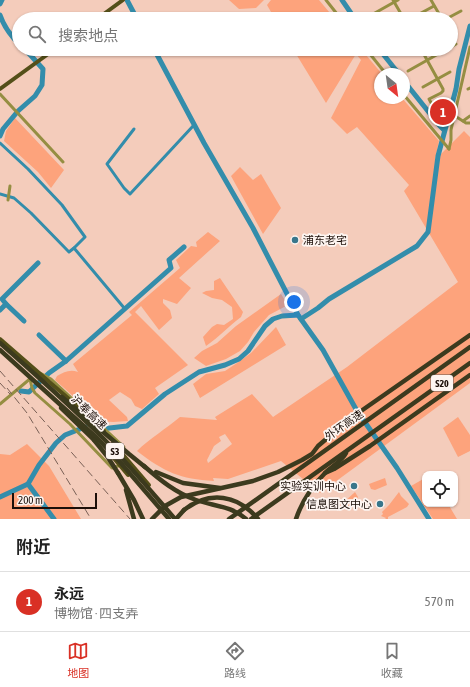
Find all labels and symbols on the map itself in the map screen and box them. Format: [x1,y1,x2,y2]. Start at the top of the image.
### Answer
north arrow [374,68,410,104]
pin: 1 [430,97,456,127]
place label: 浦东老宅 [303,234,347,246]
marker: 浦东老宅 [290,235,300,245]
your location [284,292,304,312]
road number: S20 [431,375,453,391]
street label: 沪奉高速 [69,392,109,432]
street label: 外环高速 [323,407,365,443]
road number: S3 [106,443,124,459]
place label: 实验实训中心 [280,480,346,492]
marker: 实验实训中心 [349,481,359,491]
scale bar [12,491,97,510]
place label: 信息图文中心 [306,498,372,510]
marker: 信息图文中心 [375,499,385,509]

